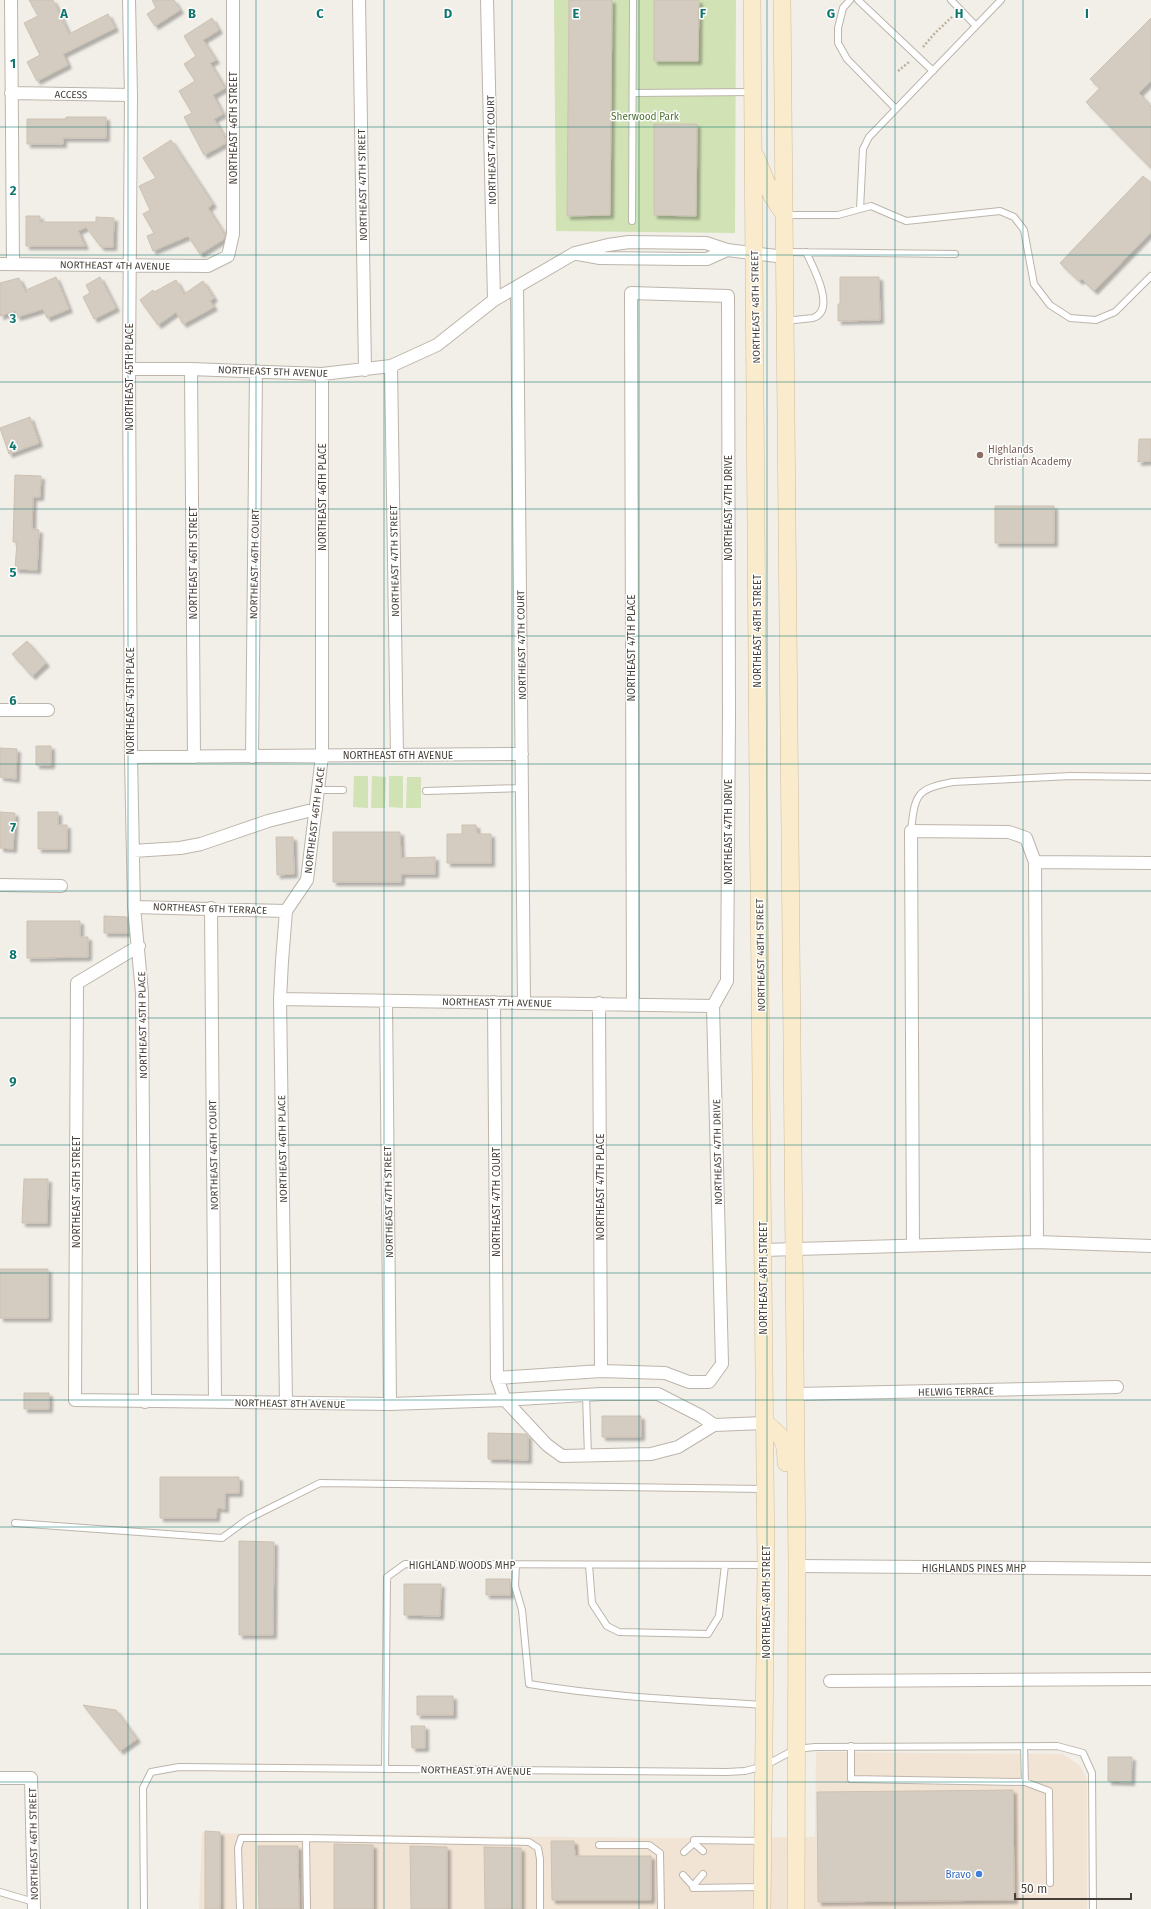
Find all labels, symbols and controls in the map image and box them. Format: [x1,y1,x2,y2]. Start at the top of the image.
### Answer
text: A [59,6,68,21]
text: B [188,6,196,21]
text: C [316,6,324,21]
text: D [444,6,453,21]
text: E [573,6,580,21]
text: F [700,6,707,21]
text: G [827,6,835,21]
text: H [955,6,963,21]
text: I [1085,6,1089,21]
text: 1 [10,56,16,71]
street label: NORTHEAST 46TH STREET [228,71,240,184]
street label: ACCESS [55,89,88,101]
street label: NORTHEAST 47TH COURT [485,94,499,205]
park label: Sherwood Park [611,111,680,123]
street label: NORTHEAST 47TH STREET [356,128,370,241]
text: 2 [10,183,17,198]
street label: NORTHEAST 48TH STREET [749,249,763,364]
street label: NORTHEAST 4TH AVENUE [60,259,170,273]
text: 3 [9,311,17,326]
street label: NORTHEAST 45TH PLACE [124,323,136,431]
street label: NORTHEAST 5TH AVENUE [218,364,328,380]
text: 4 [9,438,17,453]
street label: NORTHEAST 46TH PLACE [317,443,329,551]
place label: Highlands Christian Academy [988,444,1072,468]
marker: Highlands Christian Academy [975,450,985,460]
street label: NORTHEAST 47TH DRIVE [723,455,735,561]
street label: NORTHEAST 47TH STREET [388,504,402,617]
street label: NORTHEAST 46TH STREET [188,506,200,619]
street label: NORTHEAST 46TH COURT [248,508,262,619]
text: 5 [10,565,17,580]
street label: NORTHEAST 48TH STREET [752,574,764,688]
street label: NORTHEAST 47TH COURT [515,589,529,700]
street label: NORTHEAST 47TH PLACE [626,594,638,702]
street label: NORTHEAST 45TH PLACE [125,647,137,755]
text: 6 [9,693,17,708]
street label: NORTHEAST 6TH AVENUE [343,750,453,762]
street label: NORTHEAST 46TH PLACE [302,766,328,874]
street label: NORTHEAST 47TH DRIVE [723,779,735,885]
text: 7 [10,820,16,835]
street label: NORTHEAST 48TH STREET [754,897,768,1012]
street label: NORTHEAST 6TH TERRACE [153,901,267,917]
text: 8 [9,947,17,962]
street label: NORTHEAST 45TH PLACE [136,971,150,1079]
street label: NORTHEAST 7TH AVENUE [442,996,552,1010]
text: 9 [9,1074,17,1089]
street label: NORTHEAST 46TH PLACE [276,1095,290,1203]
street label: NORTHEAST 46TH COURT [207,1099,221,1210]
street label: NORTHEAST 47TH DRIVE [711,1099,725,1205]
street label: NORTHEAST 47TH PLACE [595,1133,607,1241]
street label: NORTHEAST 45TH STREET [71,1135,83,1248]
street label: NORTHEAST 47TH STREET [382,1145,396,1258]
street label: NORTHEAST 47TH COURT [491,1146,503,1257]
street label: NORTHEAST 48TH STREET [758,1221,770,1335]
street label: HELWIG TERRACE [918,1385,994,1399]
street label: NORTHEAST 8TH AVENUE [234,1397,346,1411]
street label: NORTHEAST 48TH STREET [761,1545,773,1659]
street label: HIGHLAND WOODS MHP [409,1560,515,1572]
street label: HIGHLANDS PINES MHP [922,1563,1026,1575]
street label: NORTHEAST 9TH AVENUE [421,1764,531,1778]
street label: NORTHEAST 46TH STREET [27,1787,41,1900]
place label: Bravo [945,1869,971,1881]
marker: Bravo [974,1869,984,1879]
scale bar [1015,1875,1131,1901]
text: 50 m [1021,1882,1047,1896]

